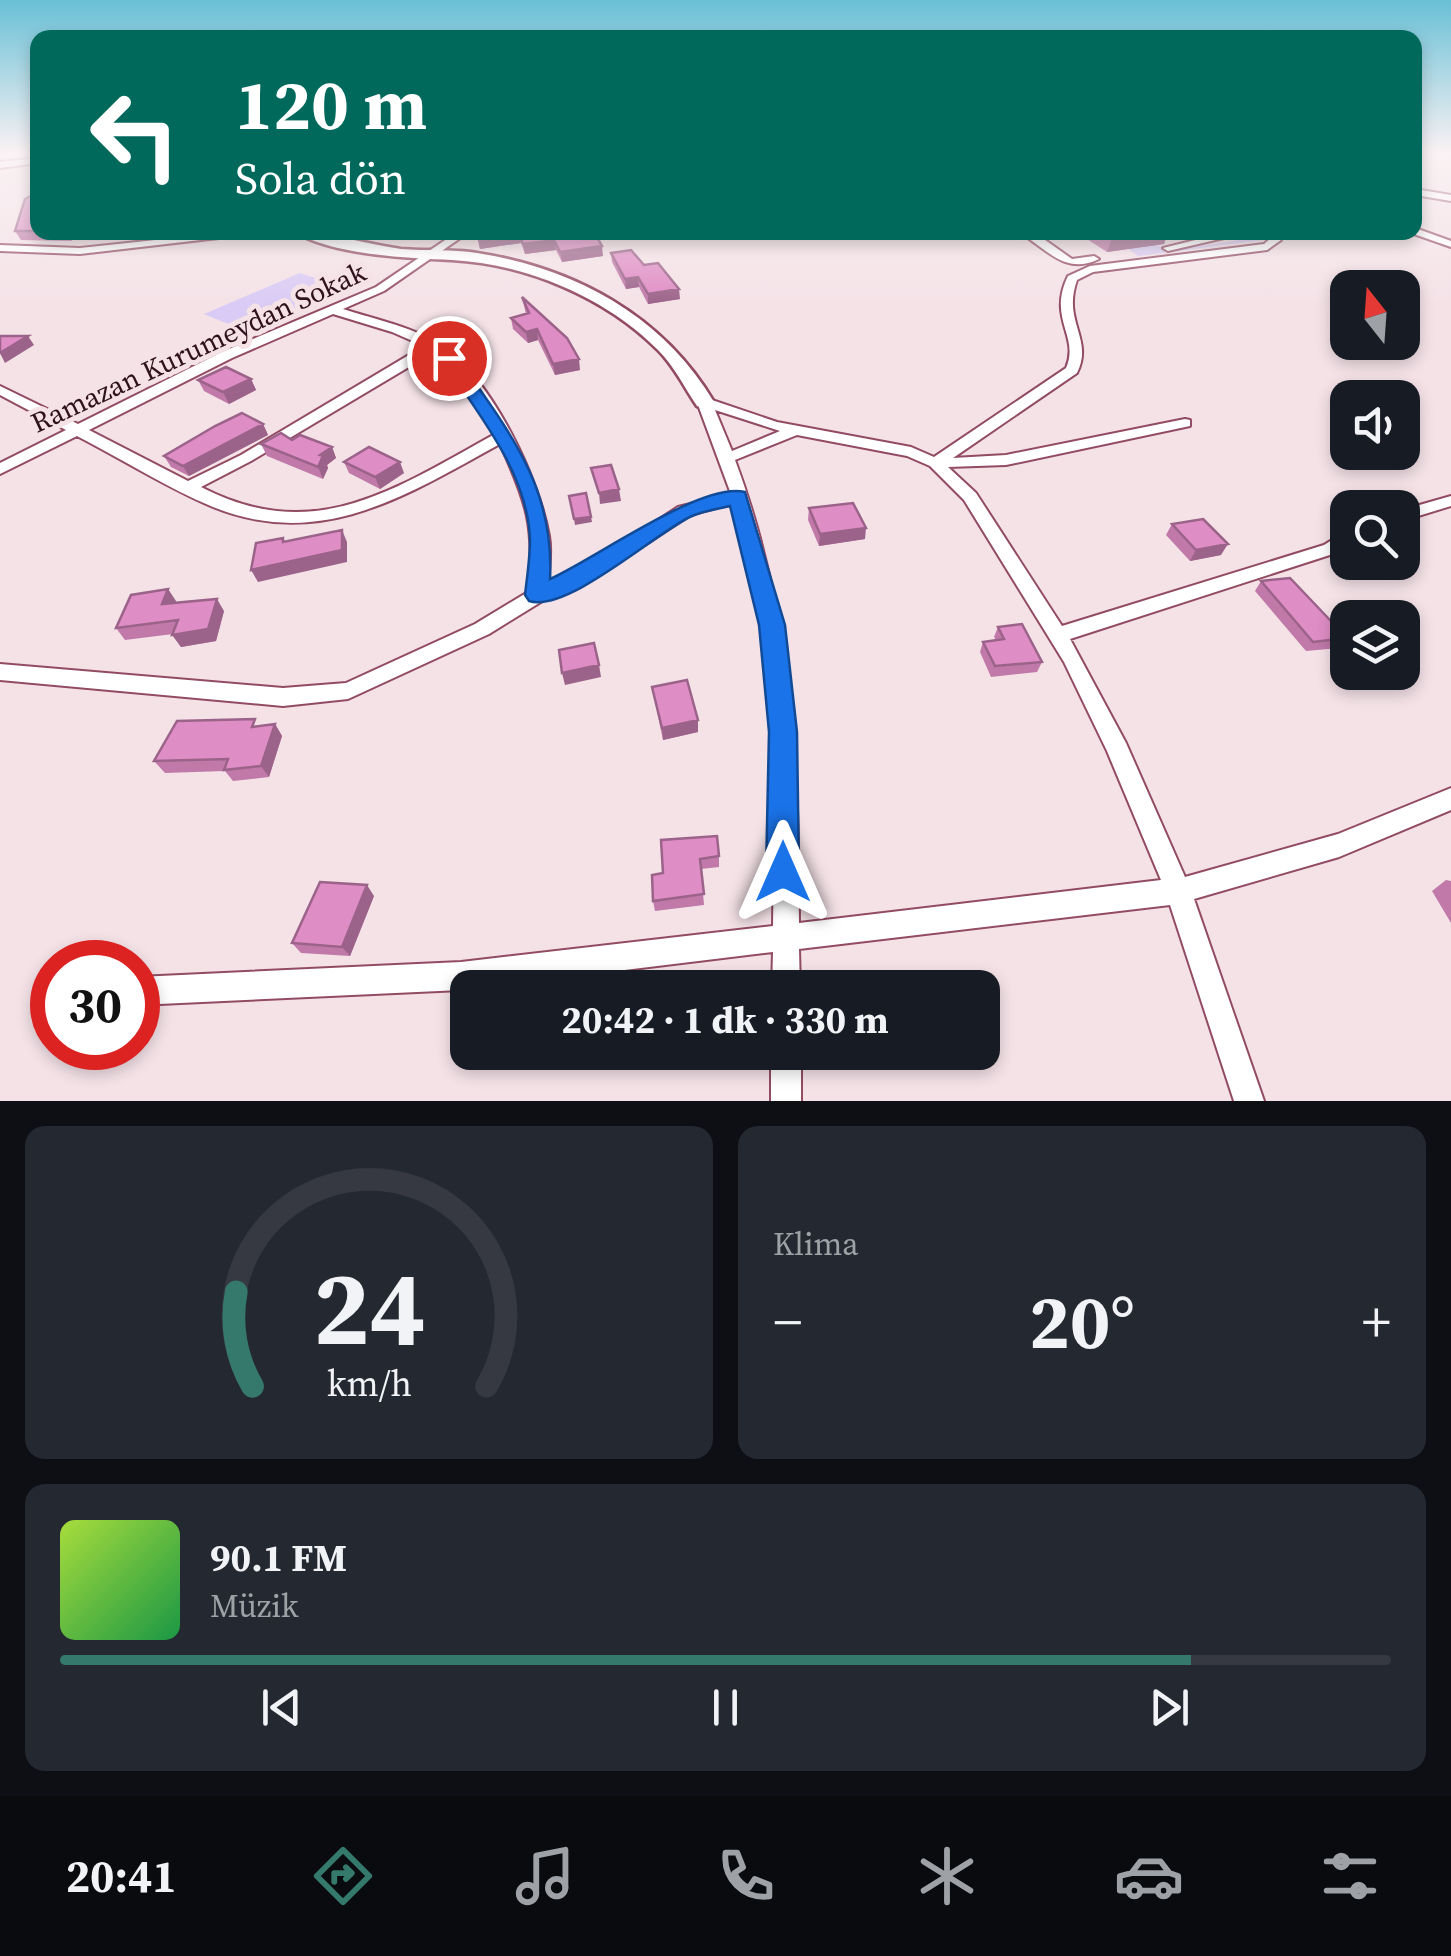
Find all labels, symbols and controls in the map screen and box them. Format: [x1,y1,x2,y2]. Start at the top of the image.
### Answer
text: 120 m [235,56,427,152]
icon: left [70,70,200,200]
text: Sola dön [235,147,406,209]
street label: Ramazan Kurumeydan Sokak [24,252,372,441]
north arrow [1330,270,1420,360]
map controls [1330,270,1420,690]
pin [407,316,492,401]
icon: arrive [422,331,477,386]
button: sound [1330,380,1420,470]
button: search [1330,490,1420,580]
button: layers [1330,600,1420,690]
position arrow [731,820,835,924]
speed limit sign: 30 [30,940,160,1070]
text: 20:42 · 1 dk · 330 m [561,994,889,1046]
text: Klima [773,1222,859,1266]
text: 24 [313,1236,425,1379]
text: 20° [1029,1270,1135,1373]
text: − [773,1284,802,1359]
text: + [1362,1284,1391,1359]
text: km/h [326,1359,412,1408]
text: 90.1 FM [210,1532,347,1584]
text: Müzik [210,1584,298,1628]
icon: previous [254,1680,309,1735]
icon: pause [698,1680,753,1735]
icon: next [1142,1680,1197,1735]
icon: directions [308,1841,378,1911]
icon: music [510,1841,580,1911]
icon: phone [711,1841,781,1911]
icon: climate [912,1841,982,1911]
icon: car [1114,1841,1184,1911]
icon: filters [1315,1841,1385,1911]
text: 20:41 [66,1845,177,1907]

